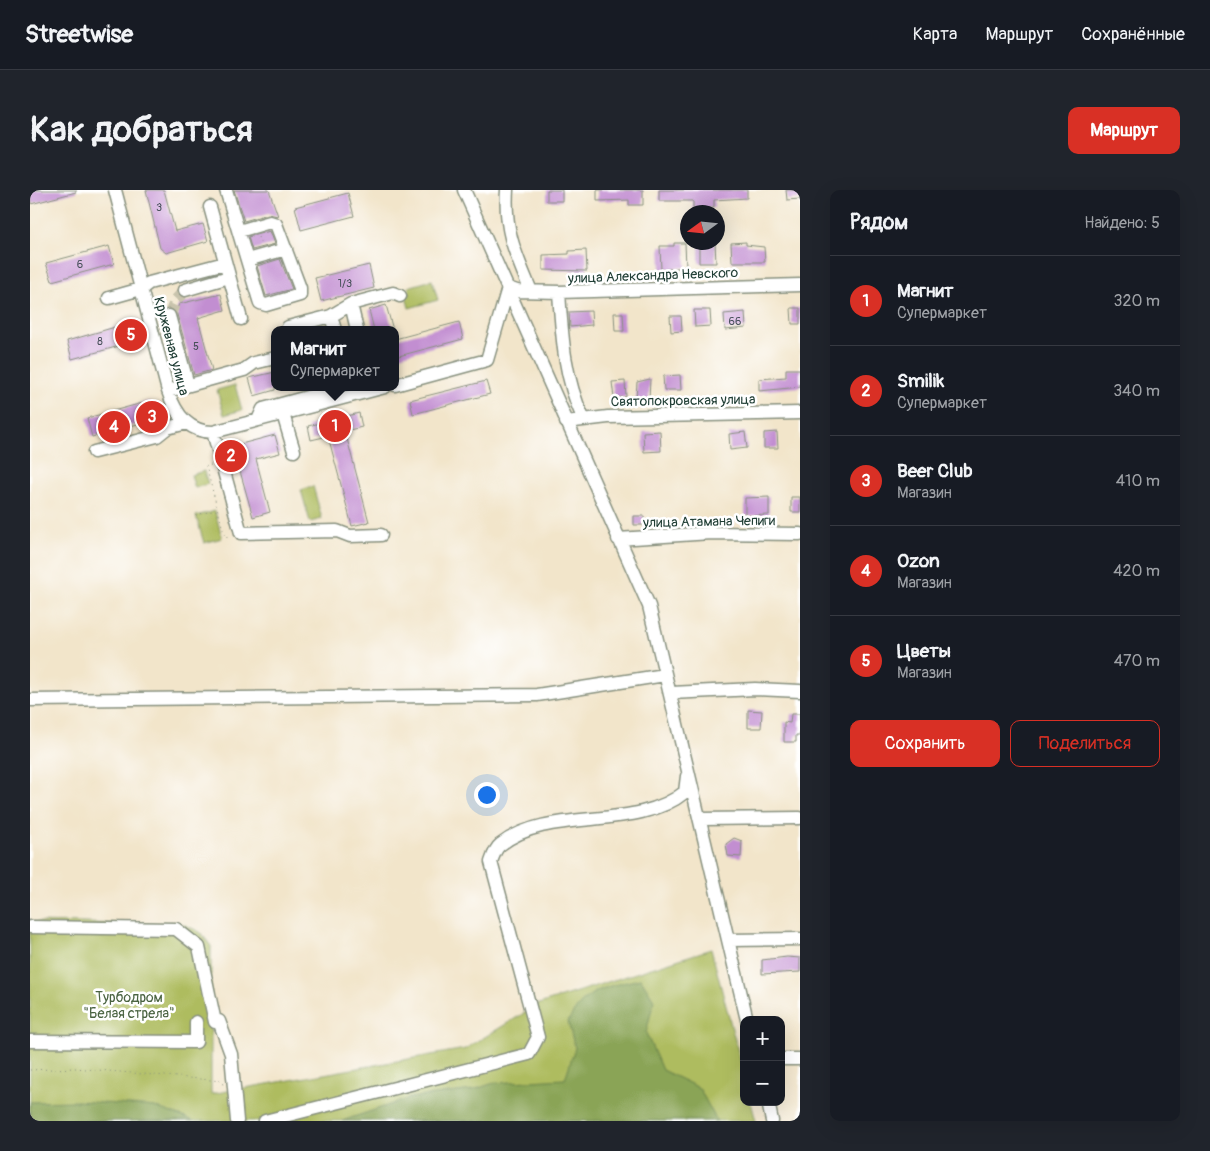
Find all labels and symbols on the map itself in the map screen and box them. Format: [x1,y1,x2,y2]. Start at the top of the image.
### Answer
house number: 3 [156,201,162,214]
north arrow [680,205,725,250]
house number: 6 [77,258,83,271]
street label: улица Александра Невского [567,264,739,287]
house number: 1/3 [338,277,352,290]
street label: Кружевная улица [150,295,193,397]
house number: 66 [729,315,741,328]
pin: 5 [115,316,147,354]
house number: 8 [97,335,103,348]
house number: 5 [193,340,199,353]
street label: Святопокровская улица [610,391,756,410]
pin: 3 [136,398,168,436]
pin: 1 [319,407,351,445]
pin: 4 [98,408,130,446]
pin: 2 [215,437,247,475]
street label: улица Атамана Чепиги [642,512,775,531]
your location [474,782,500,808]
park label: Турбодром "Белая стрела" [83,989,175,1022]

